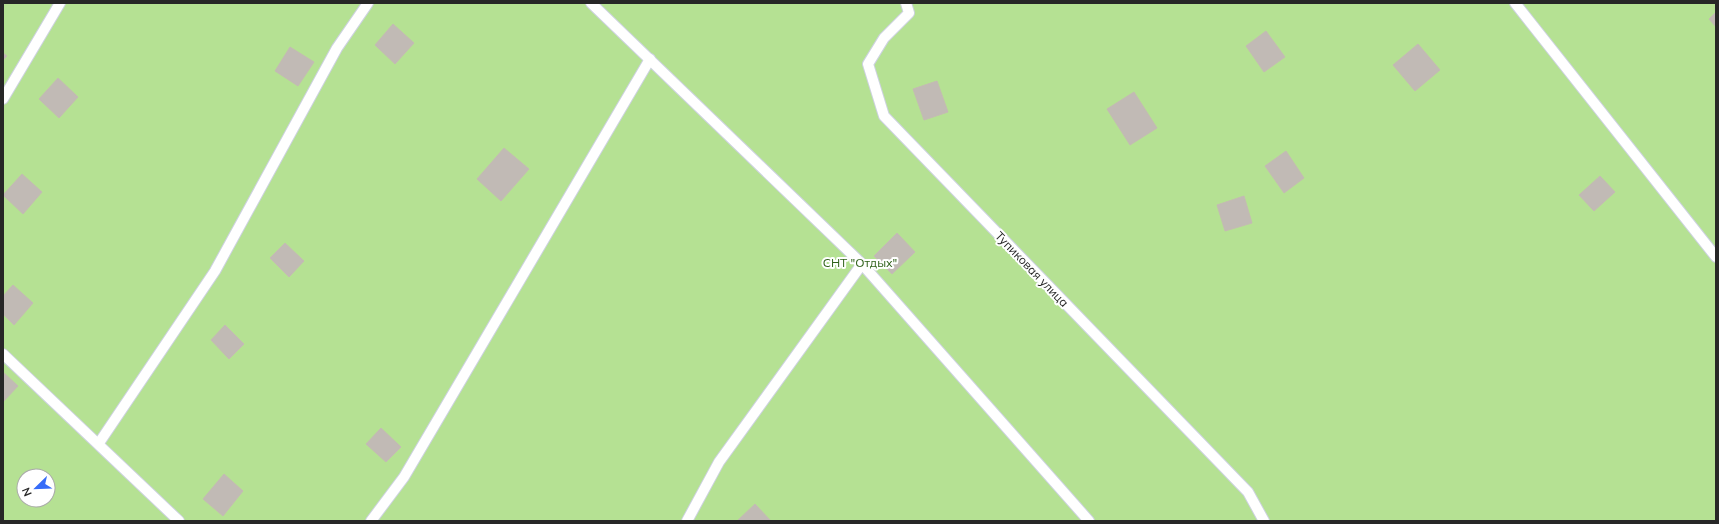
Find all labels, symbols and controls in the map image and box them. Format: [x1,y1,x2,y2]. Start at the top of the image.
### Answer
street label: Тупиковая улица [992,228,1072,310]
park label: СНТ "Отдых" [823,255,897,270]
north arrow [16,468,56,508]
text: N [19,485,35,498]

